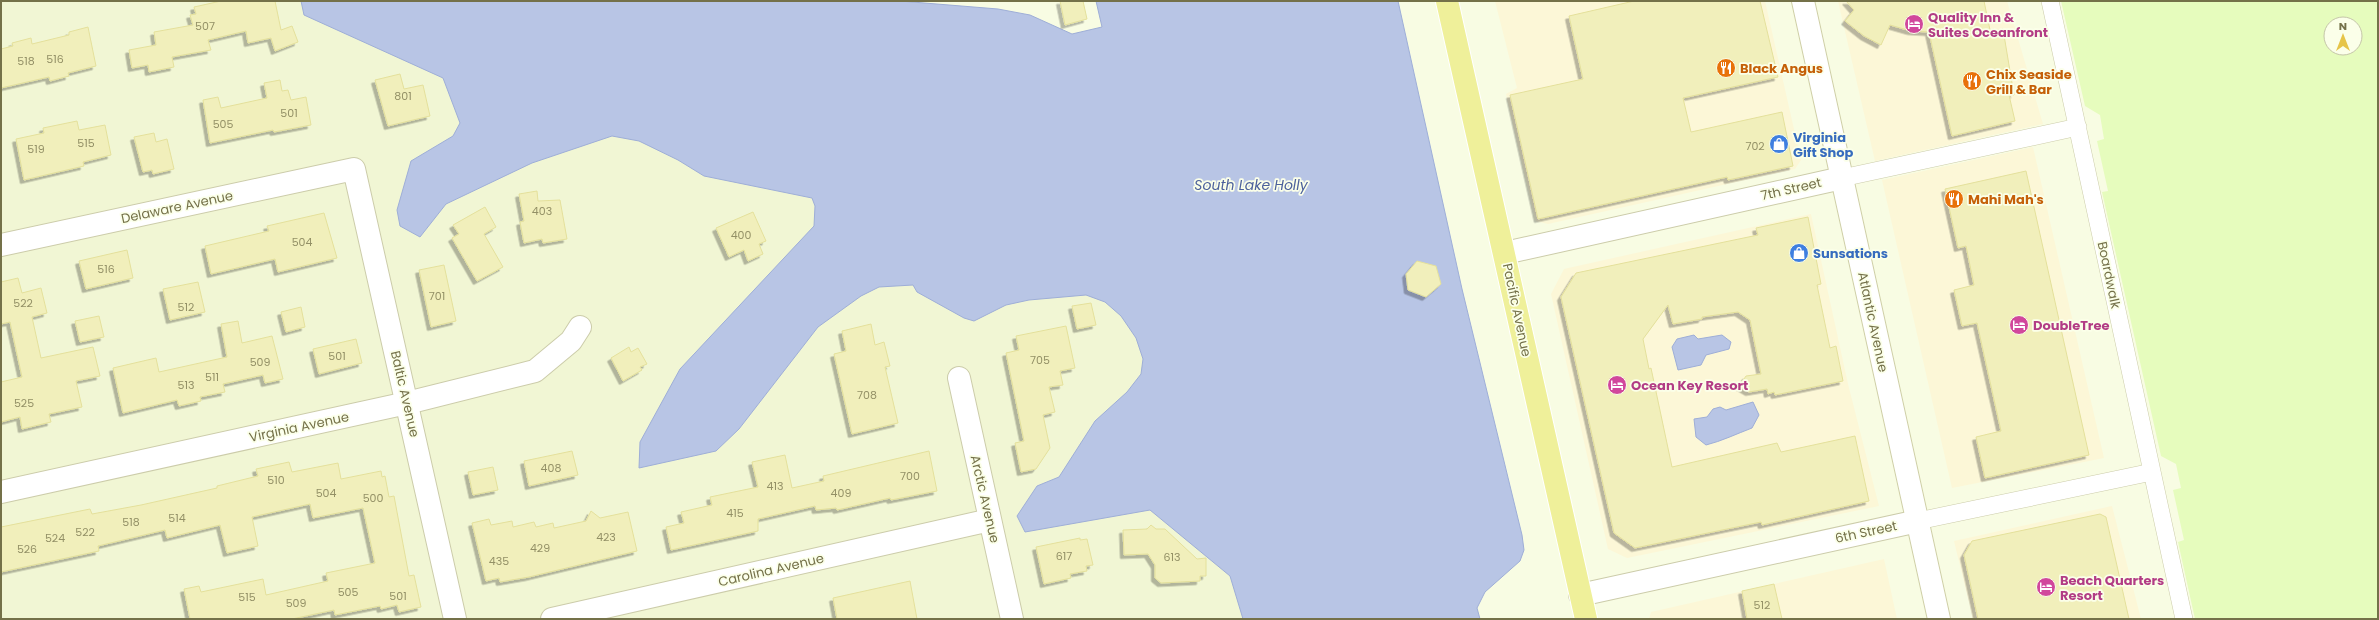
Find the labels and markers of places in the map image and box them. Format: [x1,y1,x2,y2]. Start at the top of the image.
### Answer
place label: Quality Inn & Suites Oceanfront [1928,8,2048,42]
hotel icon: Quality Inn & Suites Oceanfront [1903,13,1925,35]
restaurant icon: Black Angus [1715,57,1737,79]
place label: Black Angus [1740,59,1823,78]
place label: Chix Seaside Grill & Bar [1986,65,2072,99]
restaurant icon: Chix Seaside Grill & Bar [1961,70,1983,92]
place label: Virginia Gift Shop [1793,128,1853,162]
shop icon: Virginia Gift Shop [1768,133,1790,155]
restaurant icon: Mahi Mah's [1943,188,1965,210]
place label: Mahi Mah's [1968,190,2044,209]
shop icon: Sunsations [1788,242,1810,264]
place label: Sunsations [1813,244,1888,263]
hotel icon: DoubleTree [2008,314,2030,336]
place label: DoubleTree [2033,316,2109,335]
hotel icon: Ocean Key Resort [1606,374,1628,396]
place label: Ocean Key Resort [1631,376,1748,395]
place label: Beach Quarters Resort [2060,571,2164,605]
hotel icon: Beach Quarters Resort [2035,576,2057,598]

